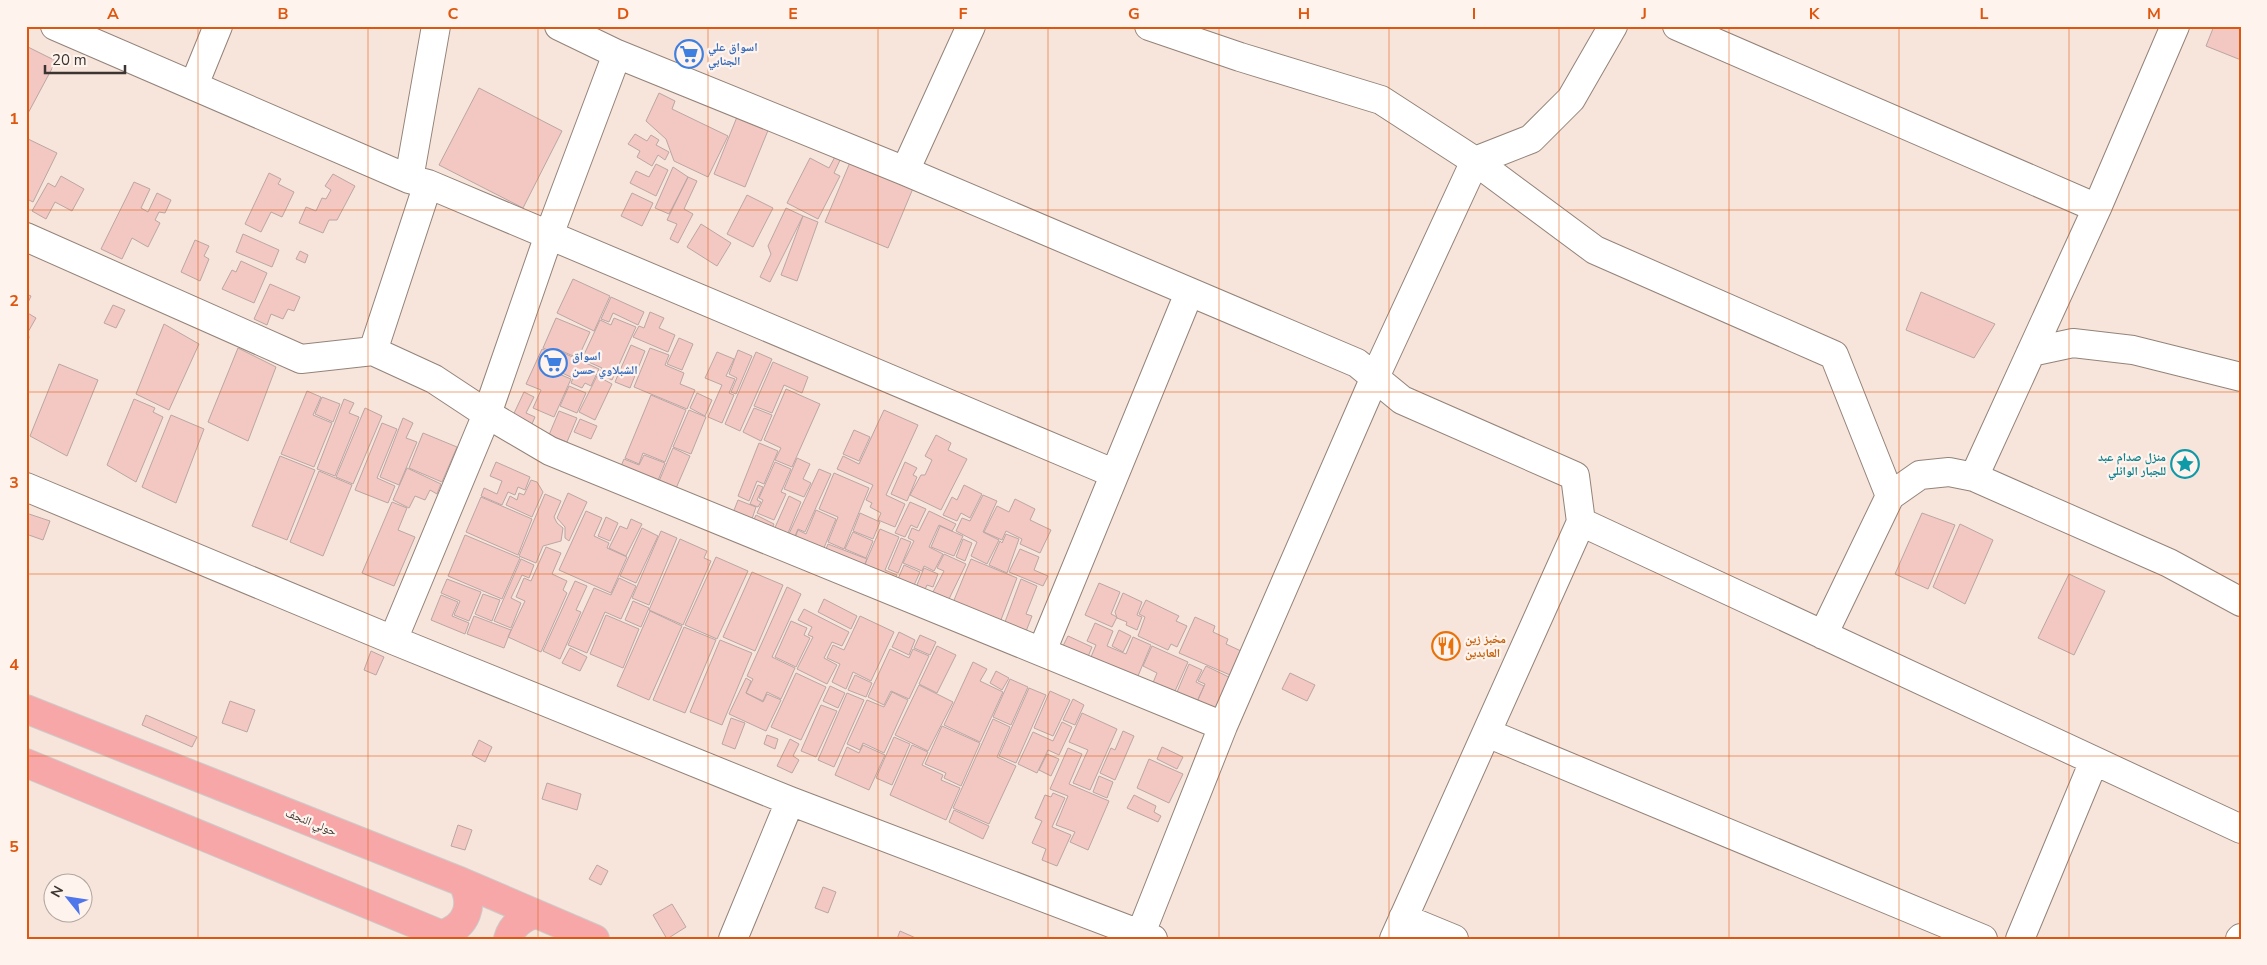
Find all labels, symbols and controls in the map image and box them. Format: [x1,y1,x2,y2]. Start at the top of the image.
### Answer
text: A [107,3,119,25]
text: B [277,3,289,25]
text: C [448,3,459,25]
text: D [617,3,629,25]
text: E [788,3,798,25]
text: F [959,3,968,25]
text: G [1128,3,1140,25]
text: H [1298,3,1310,25]
text: I [1472,3,1476,25]
text: J [1640,3,1647,25]
text: K [1809,3,1821,25]
text: L [1980,3,1989,25]
text: M [2147,3,2161,25]
supermarket icon: اسواق علي الجنابي [674,39,704,69]
place label: اسواق علي الجنابي [708,39,758,71]
scale bar [45,42,125,74]
text: 20 m [52,50,87,70]
text: 1 [9,108,19,130]
text: 2 [9,290,19,312]
supermarket icon: اسواق الشبلاوي حسن [538,348,568,378]
place label: اسواق الشبلاوي حسن [572,348,638,380]
place label: منزل صدام عبد للجبار الوائلي [2098,449,2166,481]
place icon: منزل صدام عبد للجبار الوائلي [2170,449,2200,479]
text: 3 [9,472,19,494]
restaurant icon: مخبز زين العابدين [1431,631,1461,661]
place label: مخبز زين العابدين [1465,631,1506,661]
text: 4 [9,654,19,676]
street label: حولي النجف [282,805,339,842]
text: 5 [9,836,19,858]
north arrow [42,872,92,922]
text: N [46,882,68,901]

